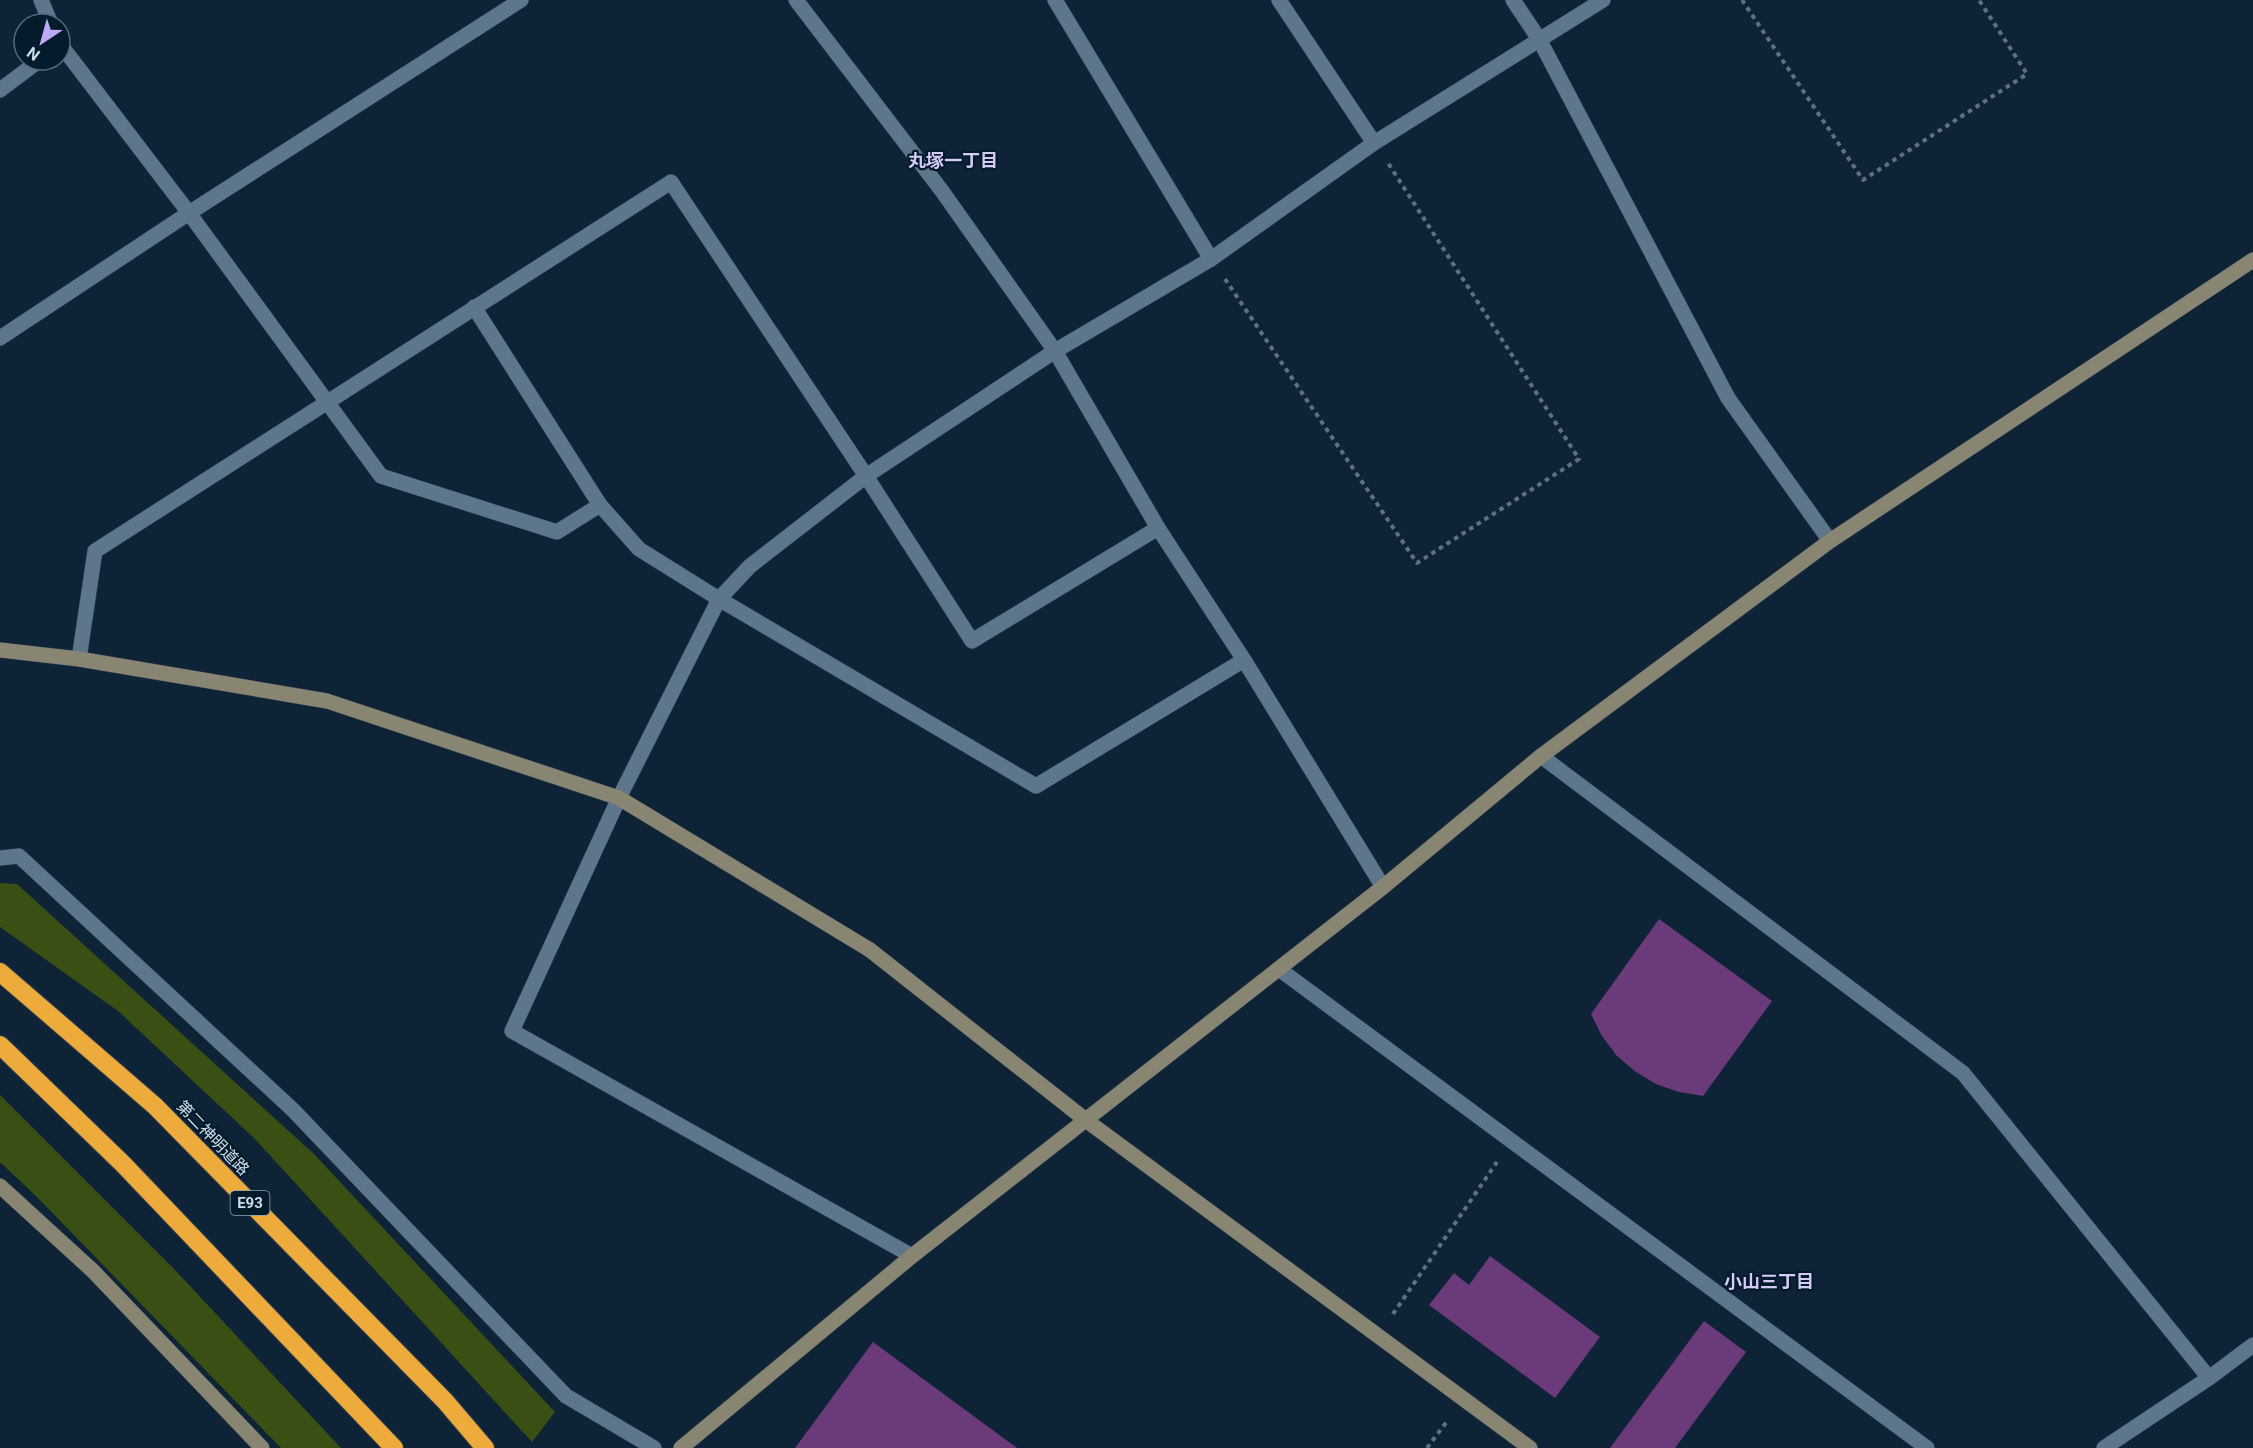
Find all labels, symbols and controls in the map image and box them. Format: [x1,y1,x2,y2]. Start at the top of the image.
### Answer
north arrow [12,12,72,72]
text: N [23,43,44,65]
district label: 丸塚一丁目 [908,150,998,171]
street label: 第二神明道路 [173,1097,253,1179]
road number: E93 [230,1191,270,1215]
district label: 小山三丁目 [1724,1271,1814,1292]

